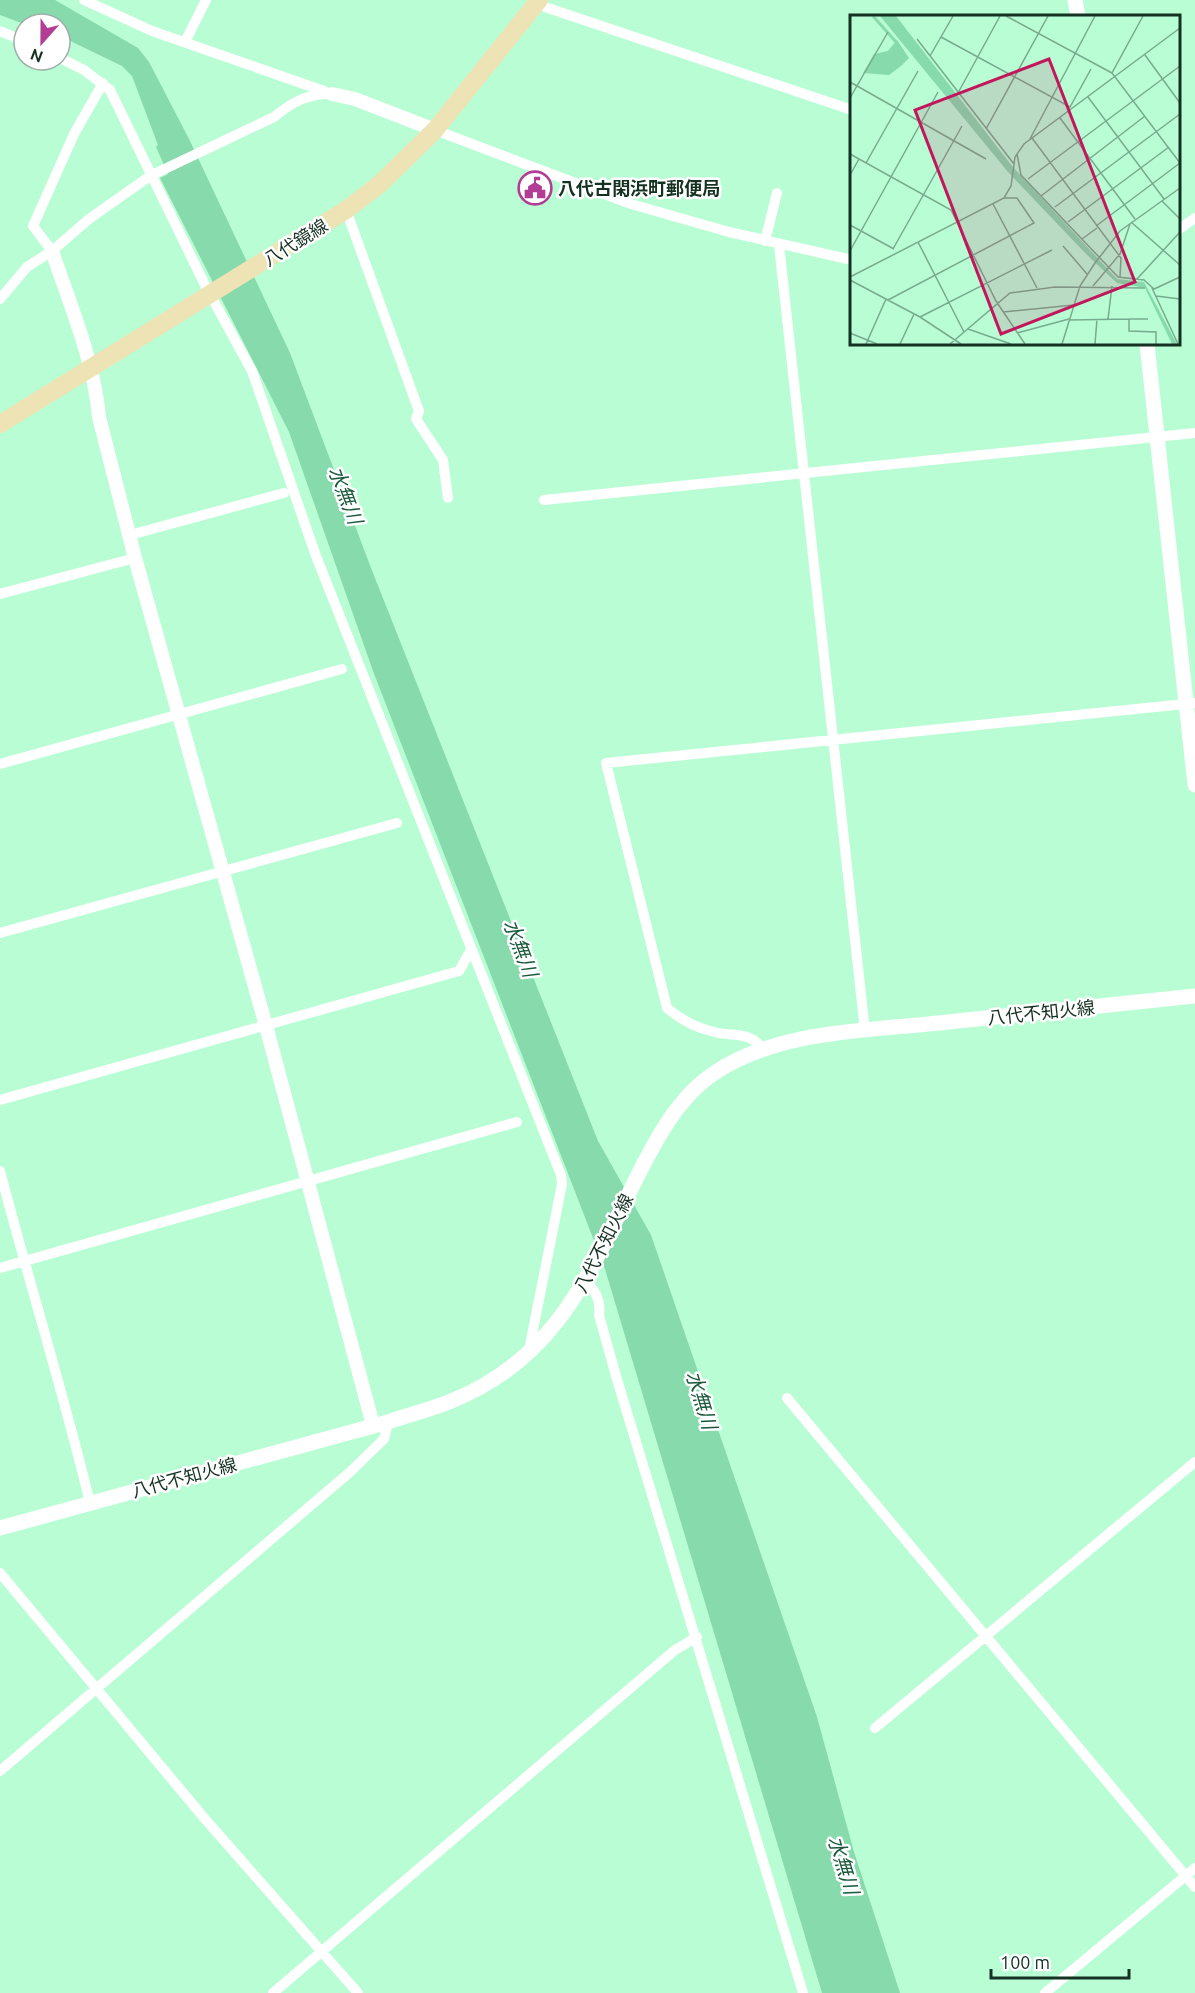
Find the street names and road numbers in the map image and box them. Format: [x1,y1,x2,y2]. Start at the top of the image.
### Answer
street label: 八代鏡線 [259,214,331,270]
street label: 八代不知火線 [986,996,1096,1028]
street label: 八代不知火線 [570,1190,636,1296]
street label: 八代不知火線 [129,1453,239,1501]

